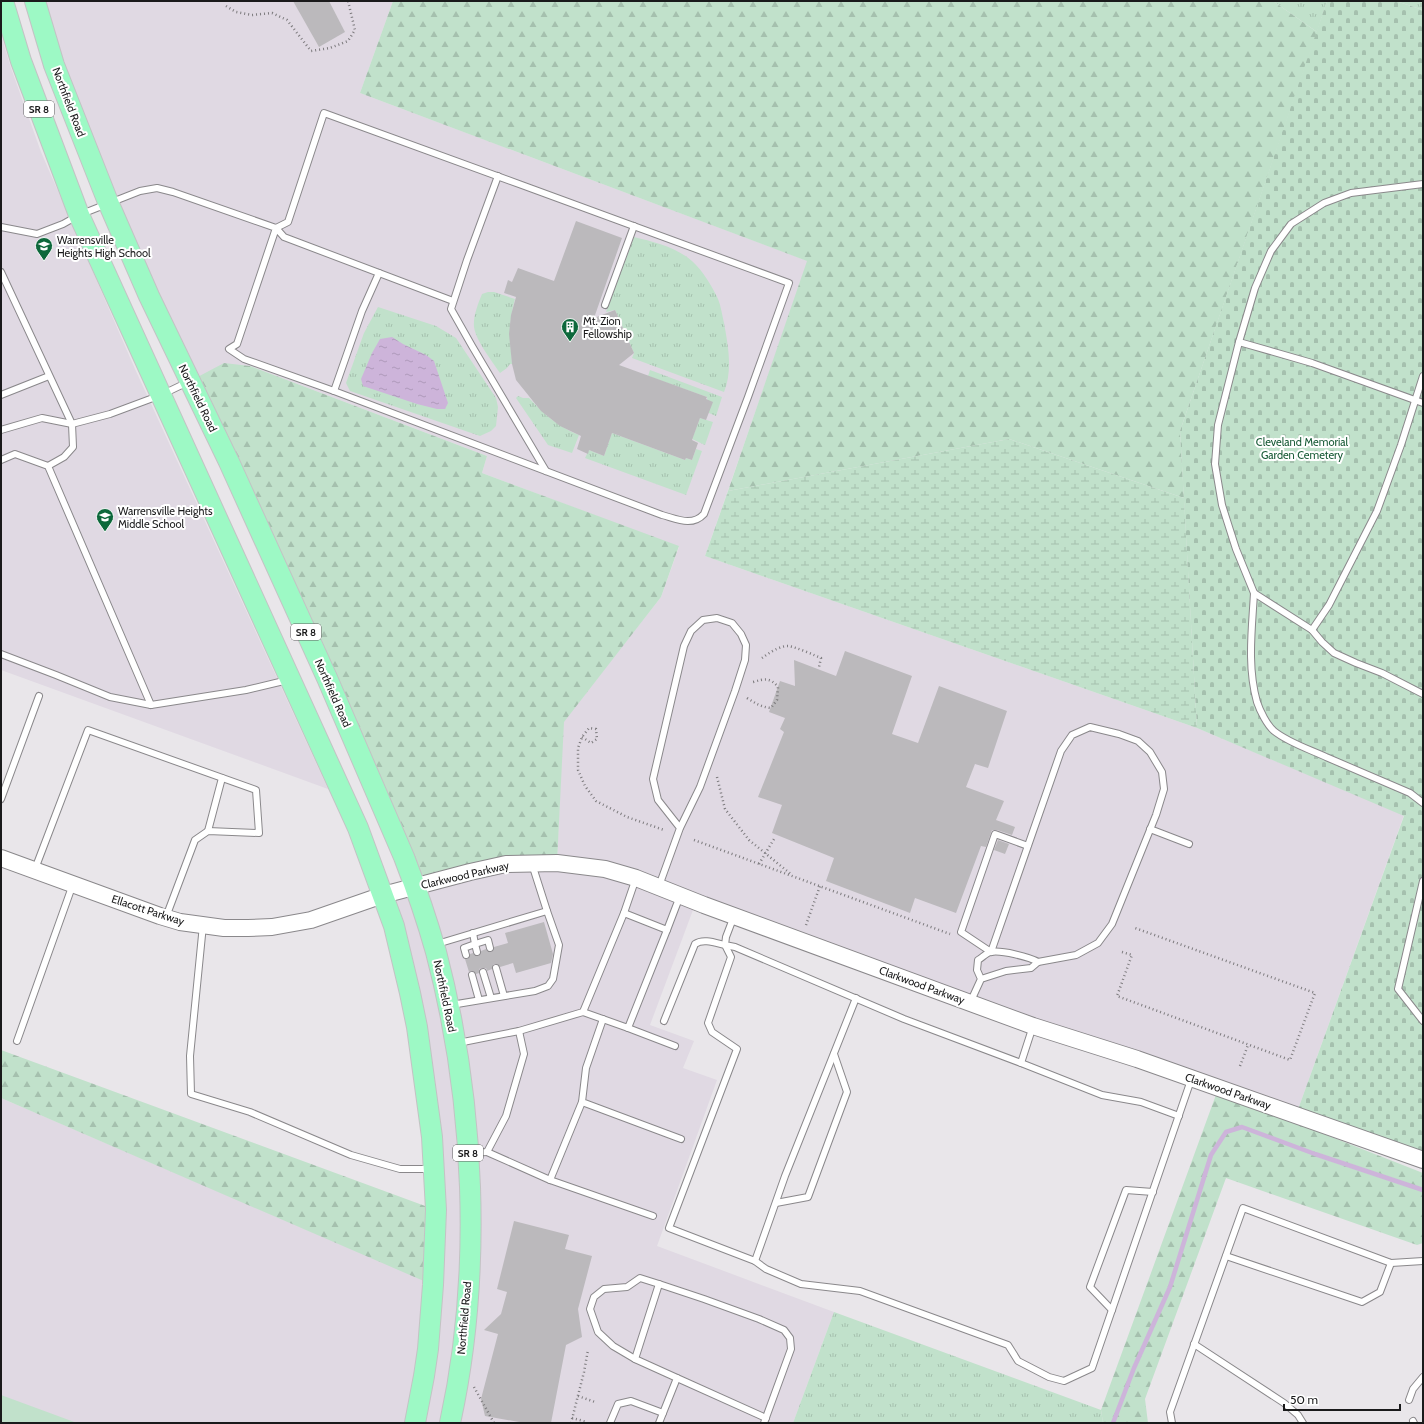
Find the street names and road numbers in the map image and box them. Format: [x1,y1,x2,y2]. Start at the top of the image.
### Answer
street label: Northfield Road [49,65,89,139]
road number: SR 8 [24,101,54,117]
street label: Northfield Road [176,362,220,434]
road number: SR 8 [291,624,321,640]
street label: Northfield Road [312,657,354,729]
street label: Clarkwood Parkway [420,858,511,892]
street label: Ellacott Parkway [110,892,187,928]
street label: Northfield Road [431,959,459,1033]
street label: Clarkwood Parkway [877,963,967,1007]
street label: Clarkwood Parkway [1183,1070,1273,1112]
road number: SR 8 [453,1145,483,1161]
street label: Northfield Road [454,1281,474,1355]

